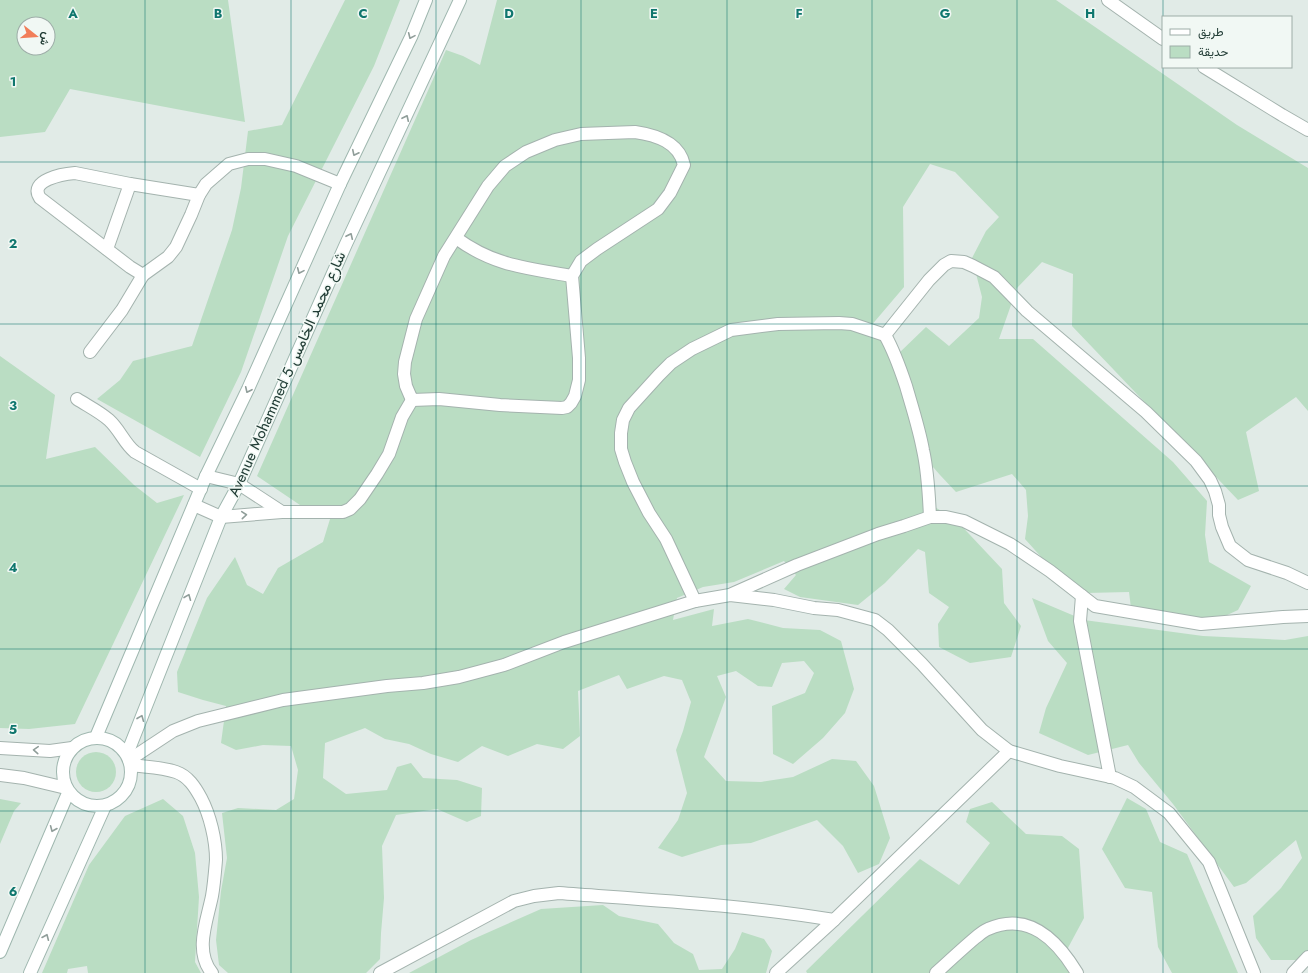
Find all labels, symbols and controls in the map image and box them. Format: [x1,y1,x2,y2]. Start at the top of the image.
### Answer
text: A [67,4,78,23]
text: B [214,4,223,23]
text: C [358,4,368,23]
text: D [504,4,514,23]
text: E [650,4,658,23]
text: F [795,4,803,23]
text: G [940,4,951,23]
text: H [1085,4,1095,23]
north arrow [16,16,56,56]
legend [1162,16,1292,68]
text: طريق [1198,23,1224,41]
text: ش [36,30,55,48]
one-way arrow [408,32,416,39]
text: حديقة [1198,43,1228,61]
text: 1 [10,72,16,91]
one-way arrow [401,115,409,123]
one-way arrow [352,149,360,156]
one-way arrow [345,232,353,240]
text: 2 [9,234,17,253]
street label: Avenue Mohammed 5 شارع محمد الخامس [223,248,351,500]
one-way arrow [297,267,305,274]
one-way arrow [245,386,253,393]
text: 3 [9,396,17,415]
one-way arrow [241,511,247,520]
text: 4 [8,558,18,577]
one-way arrow [184,594,192,601]
one-way arrow [137,715,145,722]
text: 5 [9,720,17,739]
one-way arrow [33,745,39,754]
one-way arrow [50,825,58,832]
text: 6 [9,882,18,901]
one-way arrow [41,934,49,941]

